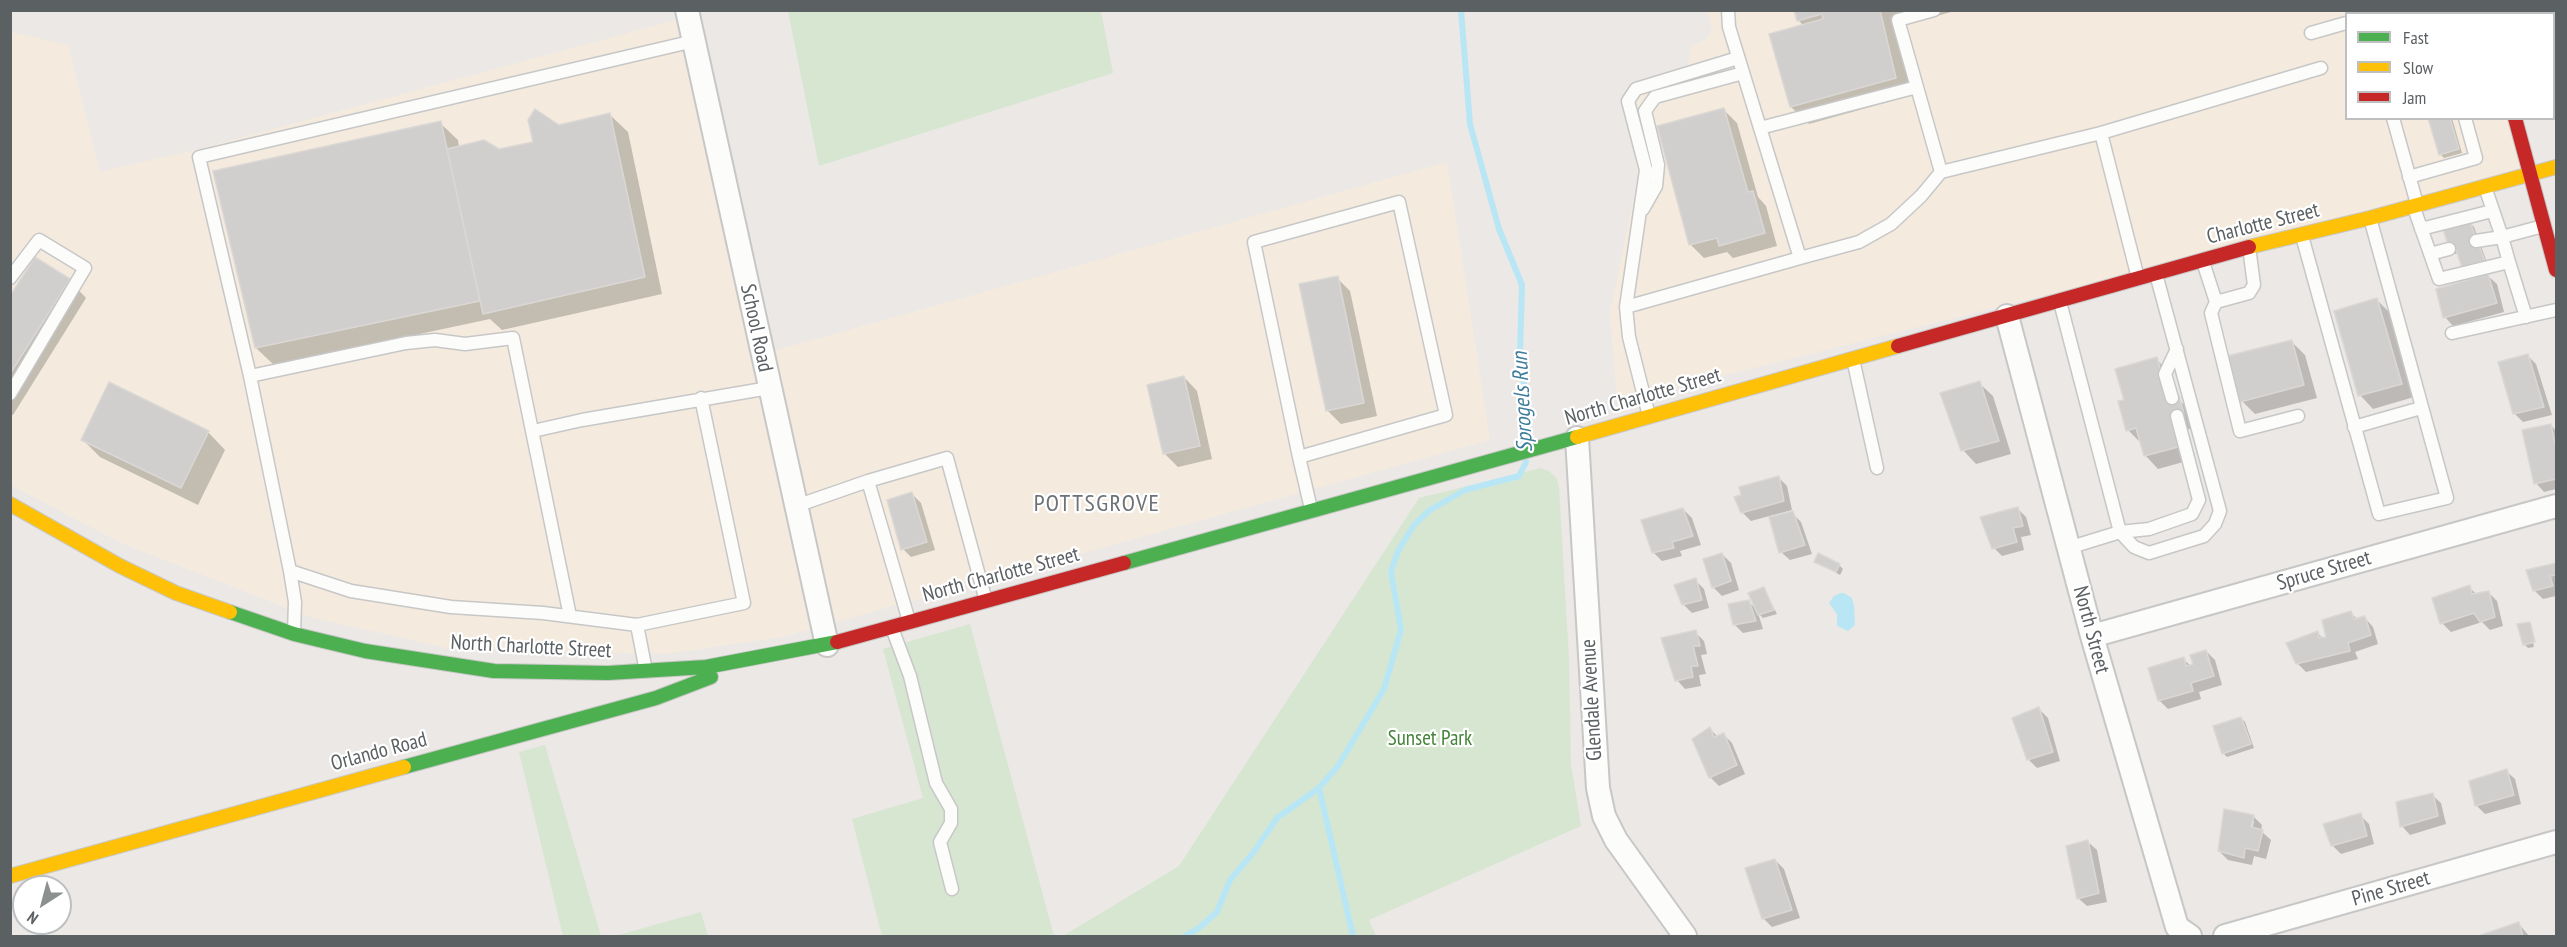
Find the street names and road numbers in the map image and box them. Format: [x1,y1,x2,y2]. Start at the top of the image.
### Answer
street label: Charlotte Street [2204,198,2322,250]
street label: School Road [734,282,778,374]
street label: North Charlotte Street [1562,363,1724,431]
street label: North Charlotte Street [920,542,1082,608]
street label: Spruce Street [2274,546,2374,596]
street label: North Street [2067,583,2115,677]
street label: North Charlotte Street [450,630,612,664]
street label: Glendale Avenue [1576,639,1608,761]
street label: Orlando Road [328,727,430,777]
street label: Pine Street [2349,866,2433,912]

